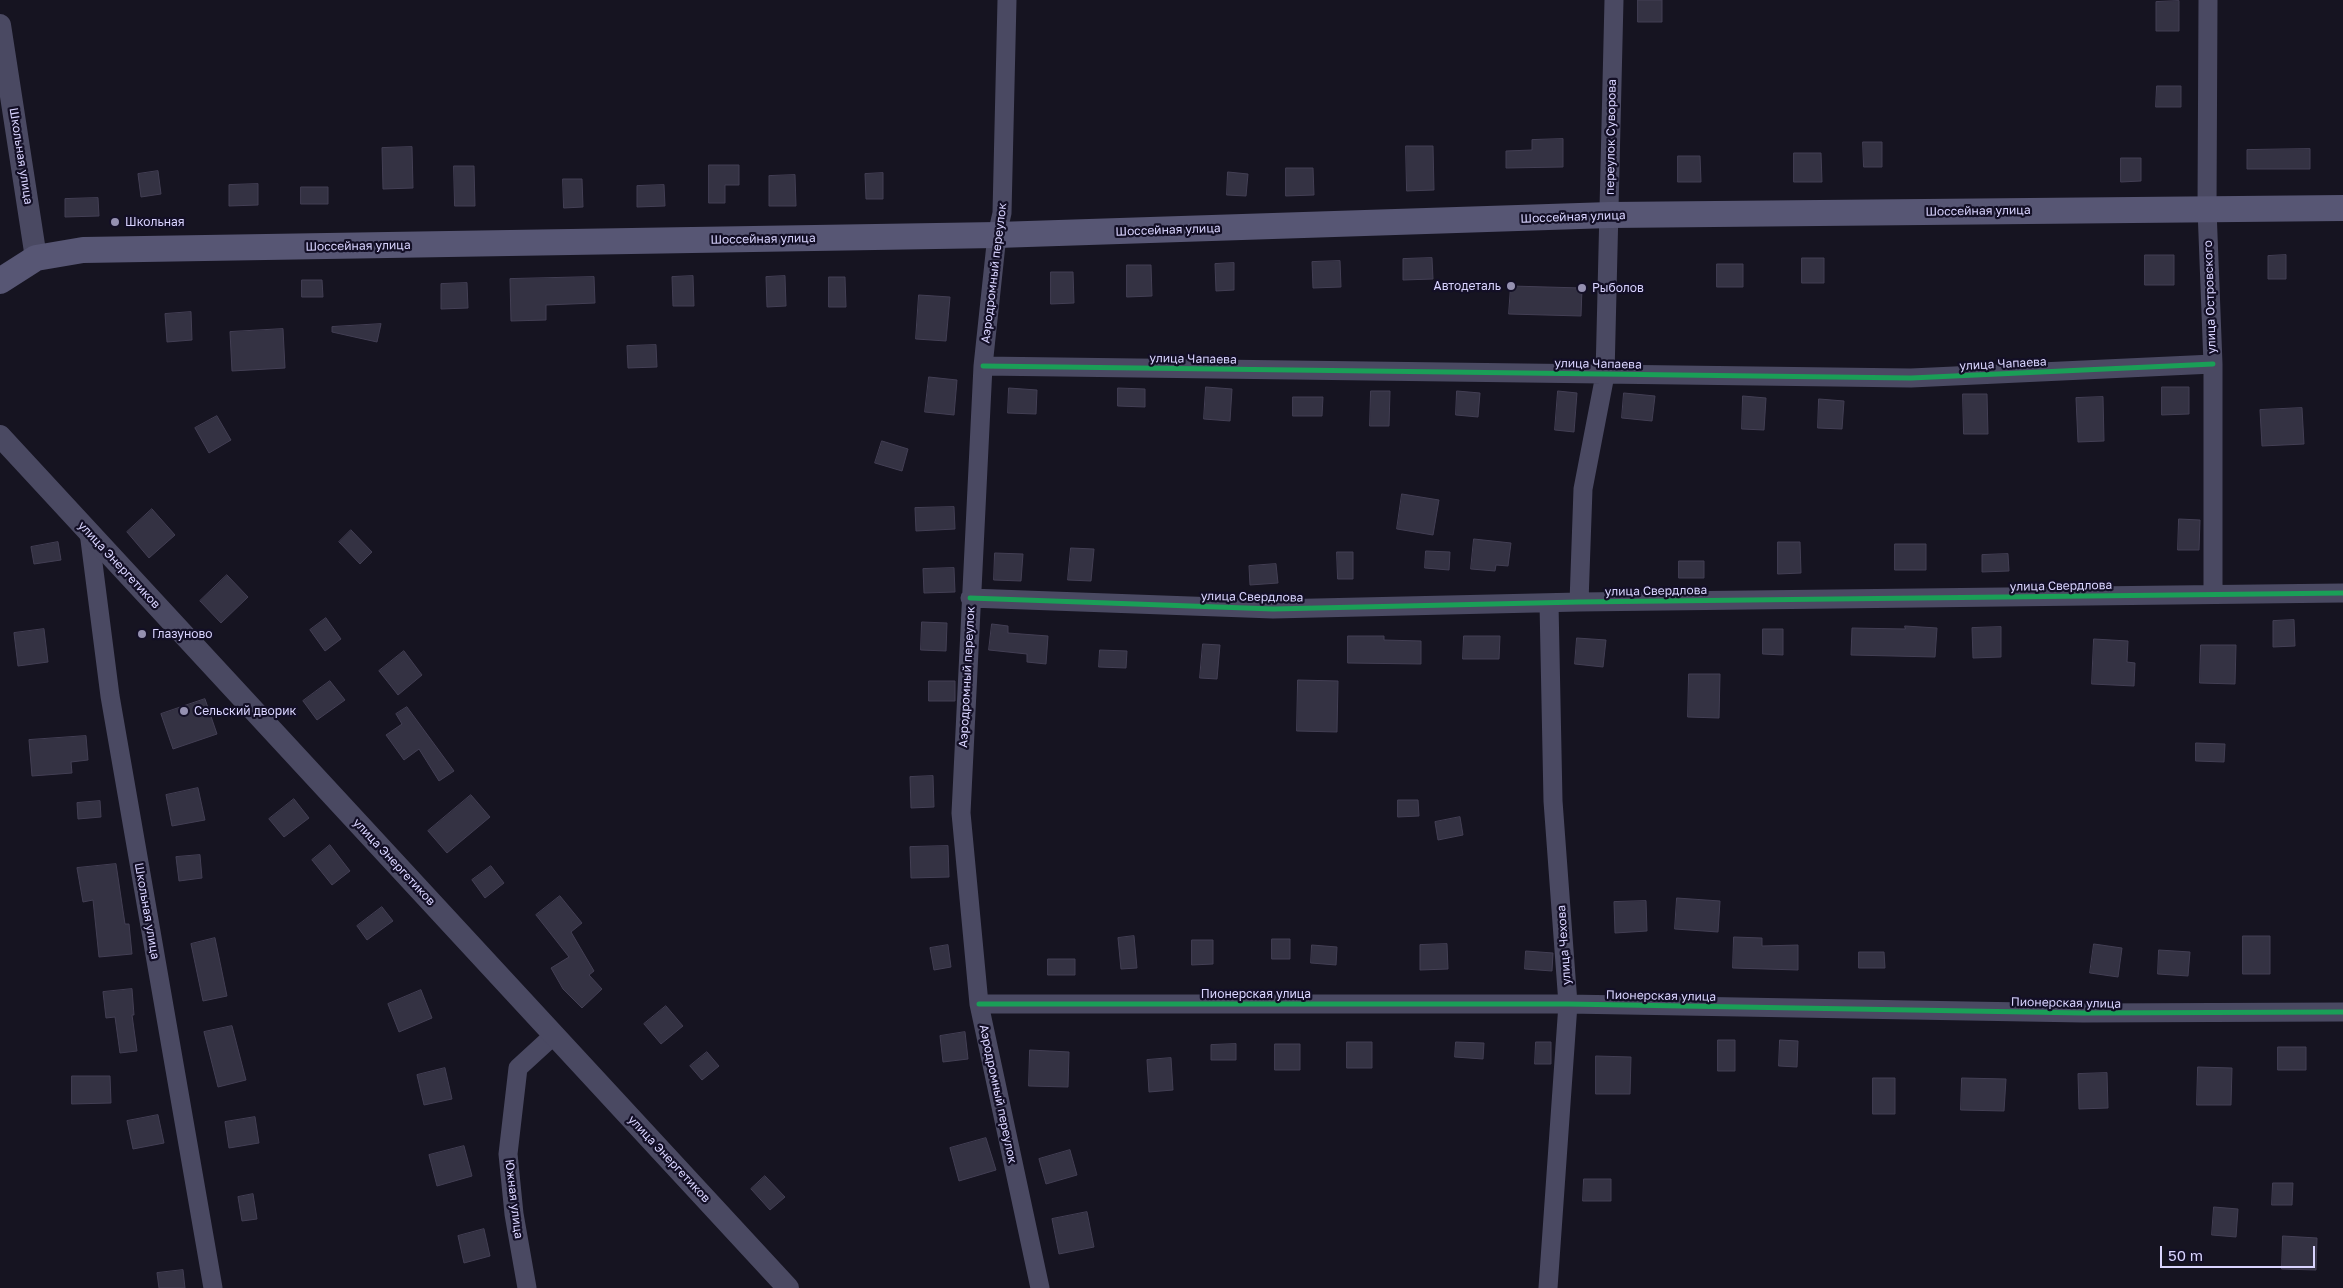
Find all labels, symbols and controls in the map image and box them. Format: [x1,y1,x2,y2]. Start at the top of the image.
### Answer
street label: переулок Суворова [1603,79,1619,195]
street label: Школьная улица [6,107,36,205]
street label: Аэродромный переулок [978,202,1010,344]
street label: Шоссейная улица [1925,203,2031,219]
street label: Шоссейная улица [1520,208,1626,226]
place label: Школьная [125,215,185,229]
marker: Школьная [109,216,121,228]
street label: Шоссейная улица [1115,221,1221,239]
street label: Шоссейная улица [710,231,816,247]
street label: Шоссейная улица [305,238,411,254]
street label: улица Островского [2201,240,2219,354]
place label: Автодеталь [1434,279,1501,293]
marker: Автодеталь [1505,280,1517,292]
place label: Рыболов [1592,281,1644,295]
marker: Рыболов [1576,282,1588,294]
street label: улица Чапаева [1149,351,1237,367]
street label: улица Чапаева [1959,355,2047,373]
street label: улица Чапаева [1554,356,1642,372]
street label: улица Энергетиков [75,518,163,612]
street label: улица Свердлова [2010,578,2112,594]
street label: улица Свердлова [1605,583,1707,599]
street label: улица Свердлова [1201,589,1303,605]
street label: Аэродромный переулок [956,606,978,748]
place label: Глазуново [152,627,212,641]
marker: Глазуново [136,628,148,640]
place label: Сельский дворик [194,704,296,718]
marker: Сельский дворик [178,705,190,717]
street label: улица Энергетиков [350,815,438,909]
street label: Школьная улица [131,862,163,960]
street label: улица Чехова [1554,905,1574,985]
street label: Пионерская улица [1201,987,1311,1001]
street label: Пионерская улица [1606,988,1716,1004]
street label: Пионерская улица [2011,995,2121,1011]
street label: Аэродромный переулок [976,1023,1020,1165]
street label: улица Энергетиков [625,1112,713,1206]
street label: Южная улица [502,1158,526,1240]
scale bar [2163,1236,2318,1268]
text: 50 m [2168,1246,2203,1264]

